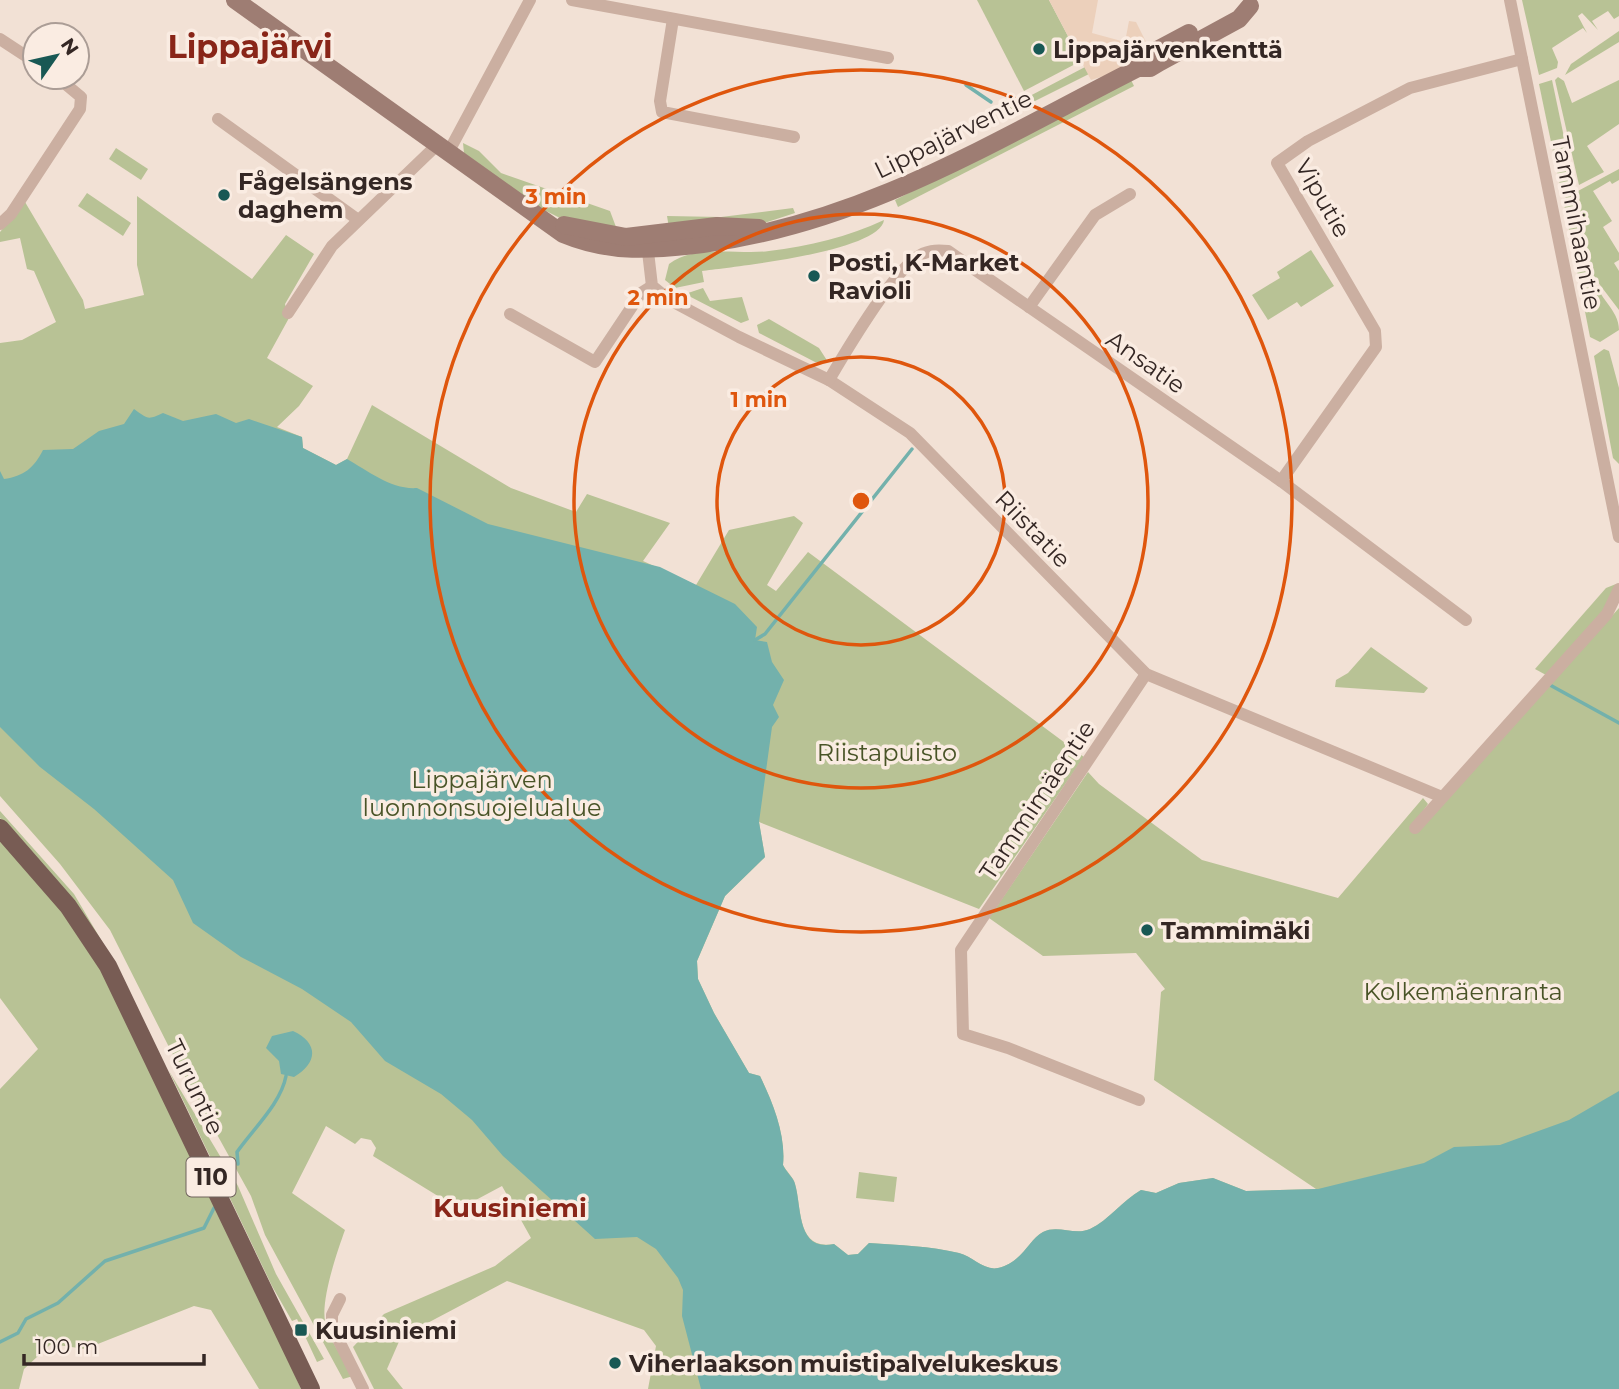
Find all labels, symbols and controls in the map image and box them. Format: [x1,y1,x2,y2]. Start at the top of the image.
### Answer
north arrow [21,21,91,91]
district label: Lippajärvi [167,27,333,66]
text: N [56,34,84,60]
place label: Lippajärvenkenttä [1053,35,1283,64]
marker: Lippajärvenkenttä [1031,41,1047,57]
street label: Lippajärventie [869,83,1037,185]
street label: Tammihaantie [1546,134,1608,312]
street label: Viputie [1289,154,1357,242]
place label: Fågelsängens daghem [238,167,413,224]
text: 3 min [524,184,587,209]
marker: Fågelsängens daghem [216,187,232,203]
place label: Posti, K-Market Ravioli [828,248,1020,305]
marker: Posti, K-Market Ravioli [806,268,822,284]
text: 2 min [627,285,689,310]
street label: Ansatie [1101,324,1191,400]
text: 1 min [730,387,788,412]
street label: Riistatie [989,484,1077,574]
centre of rings [849,489,873,513]
street label: Tammimäentie [973,715,1101,885]
park label: Riistapuisto [817,738,957,767]
park label: Lippajärven luonnonsuojelualue [362,765,602,822]
place label: Tammimäki [1161,916,1311,945]
marker: Tammimäki [1139,922,1155,938]
park label: Kolkemäenranta [1363,977,1563,1006]
street label: Turuntie [160,1035,230,1139]
road number: 110 [186,1158,235,1196]
district label: Kuusiniemi [433,1192,587,1224]
place label: Kuusiniemi [315,1316,457,1345]
scale bar [24,1322,205,1366]
marker: Kuusiniemi [293,1322,309,1338]
text: 100 m [35,1334,98,1359]
place label: Viherlaakson muistipalvelukeskus [628,1349,1058,1378]
marker: Viherlaakson muistipalvelukeskus [607,1355,623,1371]

